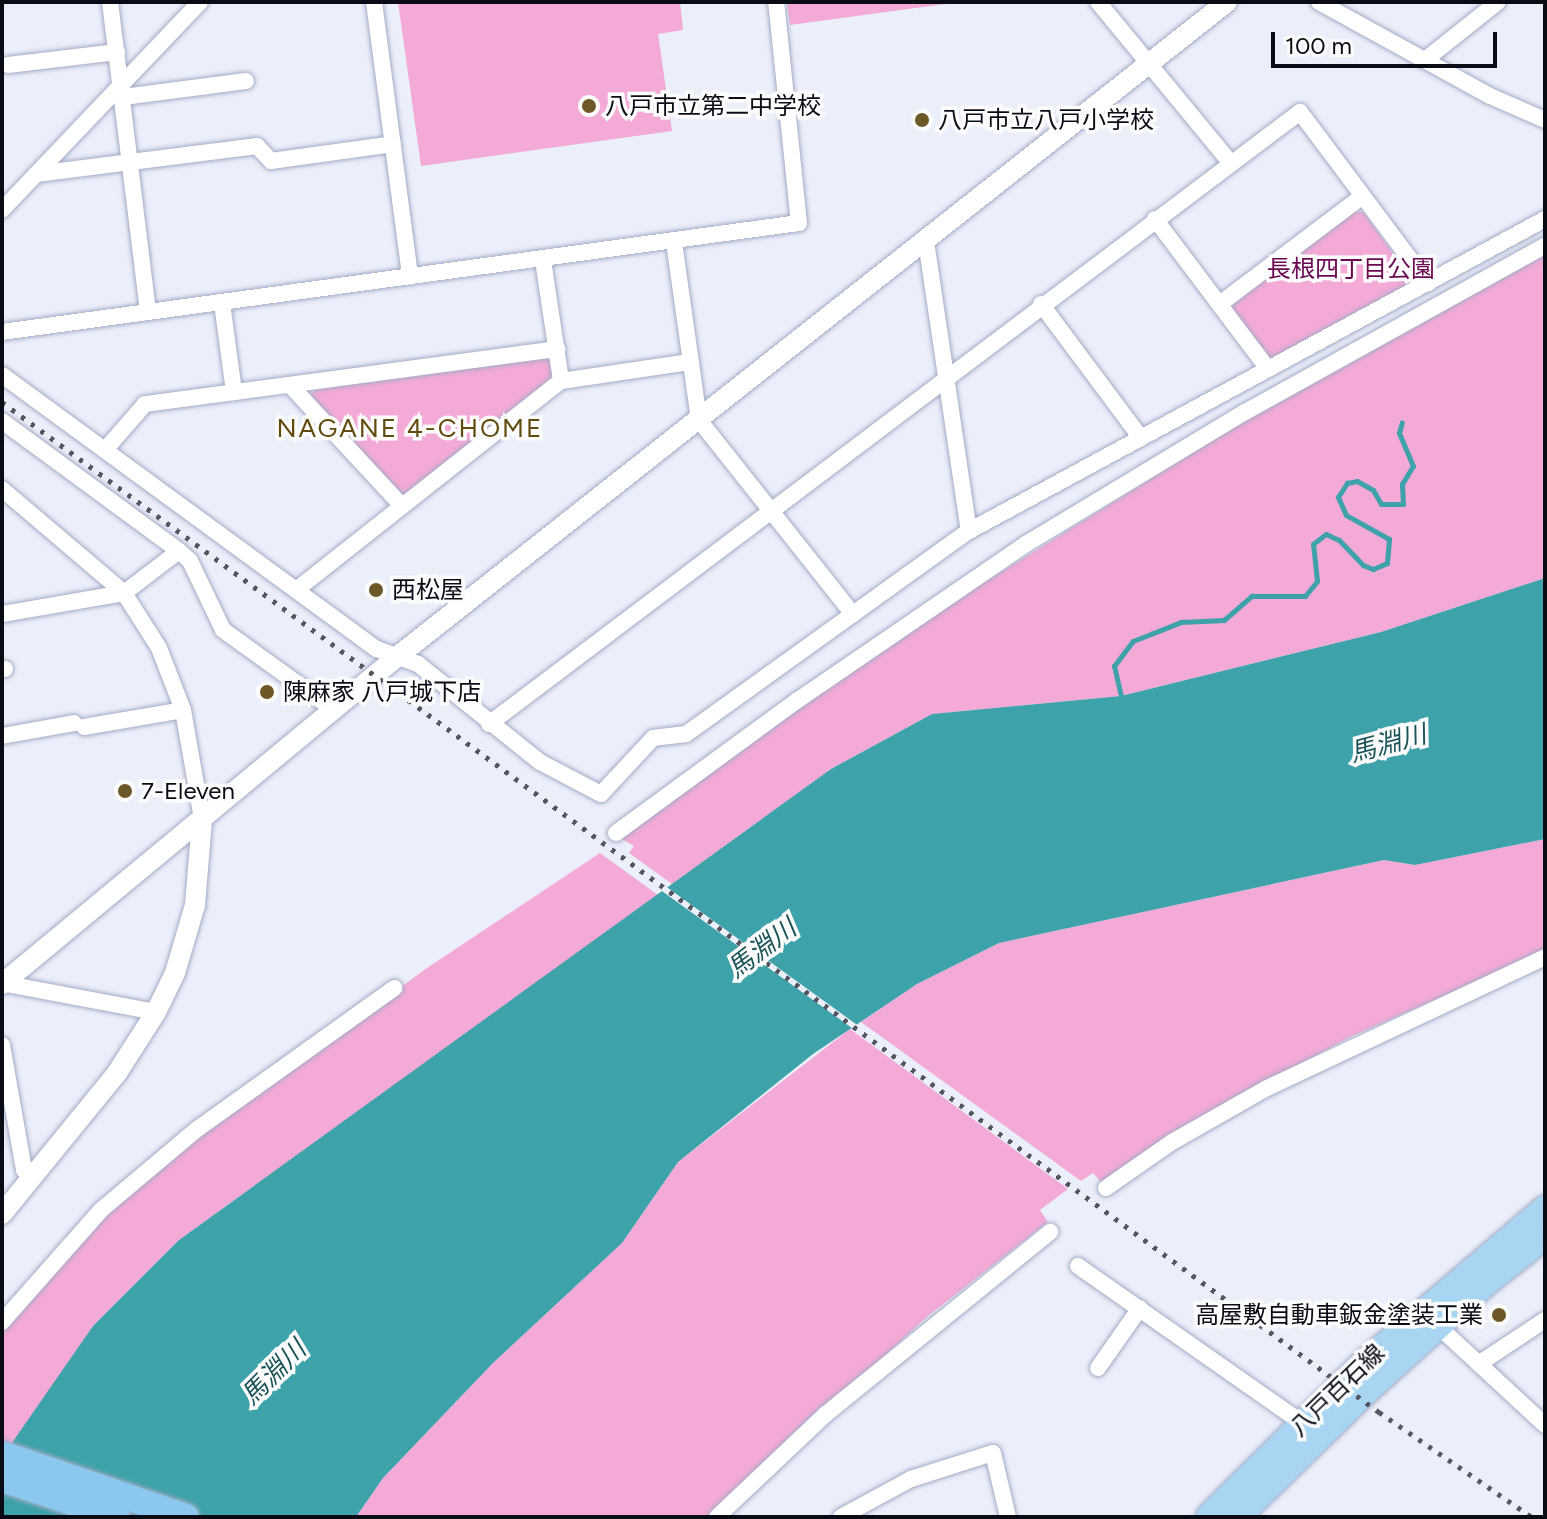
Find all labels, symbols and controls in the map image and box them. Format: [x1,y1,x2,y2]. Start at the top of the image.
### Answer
scale bar [1275,16,1501,66]
text: 100 m [1285,31,1352,60]
place label: 八戸市立第二中学校 [605,92,821,120]
marker: 八戸市立第二中学校 [580,97,598,115]
place label: 八戸市立八戸小学校 [938,106,1154,134]
marker: 八戸市立八戸小学校 [913,111,931,129]
park label: 長根四丁目公園 [1267,255,1435,283]
district label: NAGANE 4-CHOME [276,413,544,445]
place label: 西松屋 [392,576,464,604]
marker: 西松屋 [367,581,385,599]
place label: 陳麻家 八戸城下店 [283,678,481,706]
marker: 陳麻家 八戸城下店 [258,683,276,701]
water label: 馬淵川 [1346,719,1430,769]
place label: 7-Eleven [141,777,235,805]
marker: 7-Eleven [116,782,134,800]
water label: 馬淵川 [721,913,803,985]
place label: 高屋敷自動車鈑金塗装工業 [1195,1301,1483,1329]
marker: 高屋敷自動車鈑金塗装工業 [1490,1306,1508,1324]
water label: 馬淵川 [235,1334,313,1412]
street label: 八戸百石線 [1284,1338,1390,1442]

